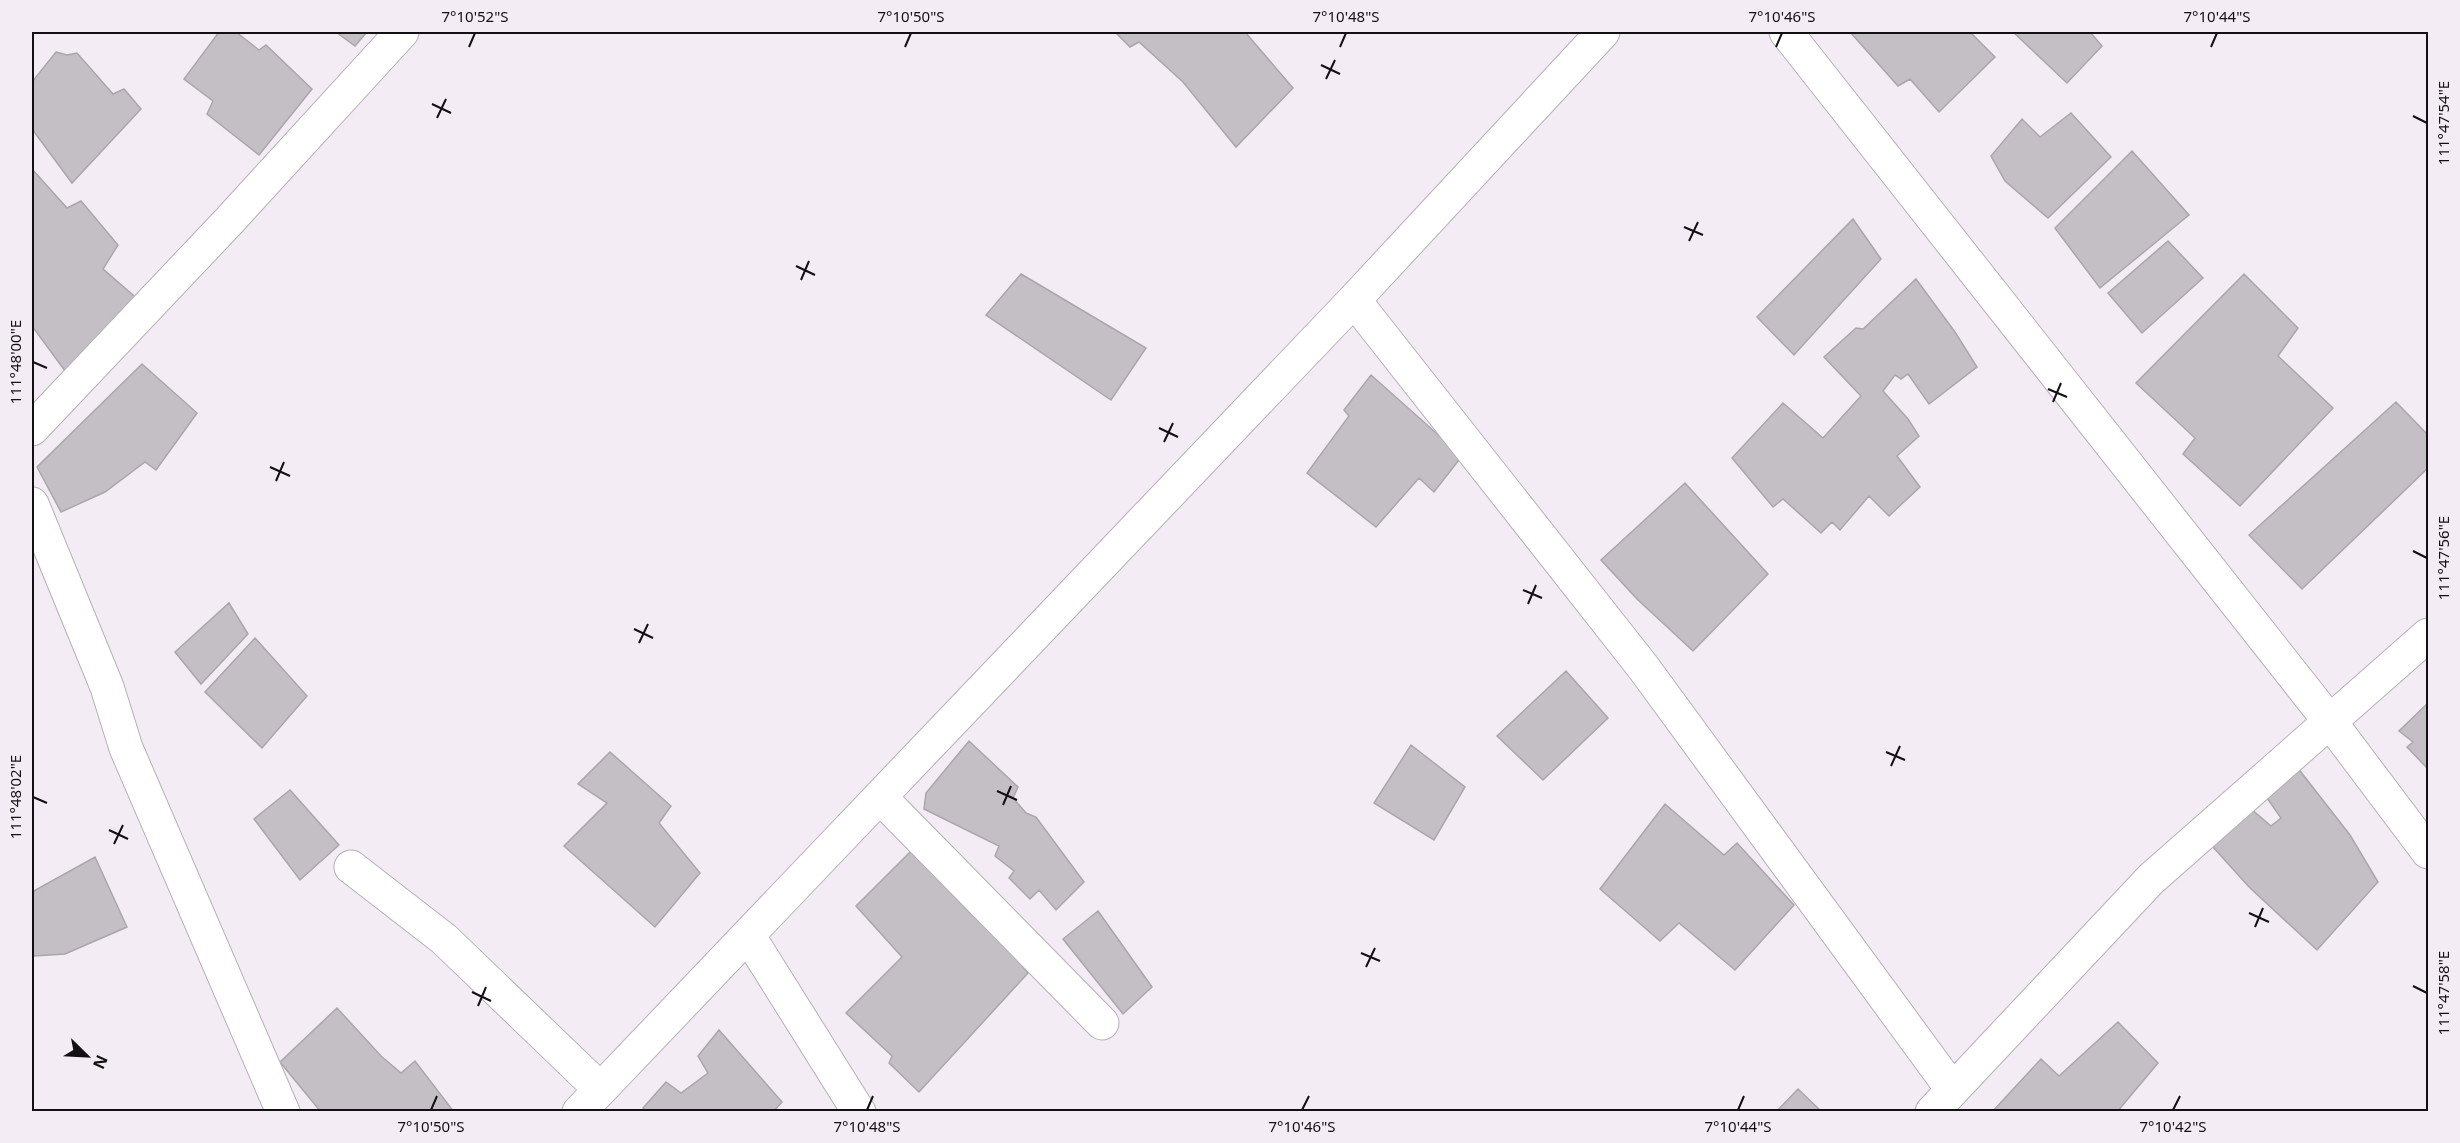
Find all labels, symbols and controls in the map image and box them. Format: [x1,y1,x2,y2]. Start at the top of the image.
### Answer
text: 7°10'52"S [441,6,509,26]
text: 7°10'50"S [877,6,945,26]
text: 7°10'48"S [1312,6,1380,26]
text: 7°10'46"S [1748,6,1816,26]
text: 7°10'44"S [2183,6,2251,26]
text: 111°47'54"E [2433,81,2453,165]
text: 111°48'00"E [5,320,25,404]
text: 111°47'56"E [2433,516,2453,600]
text: 111°48'02"E [5,755,25,839]
text: 111°47'58"E [2433,951,2453,1035]
north arrow [57,1026,117,1086]
text: N [88,1052,113,1073]
text: 7°10'50"S [397,1116,465,1136]
text: 7°10'48"S [833,1116,901,1136]
text: 7°10'46"S [1268,1116,1336,1136]
text: 7°10'44"S [1704,1116,1772,1136]
text: 7°10'42"S [2139,1116,2207,1136]

